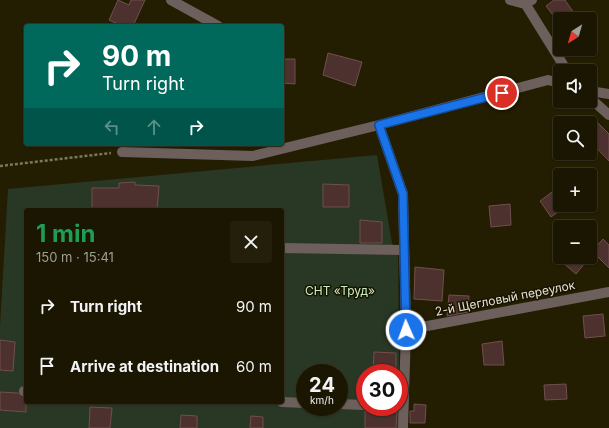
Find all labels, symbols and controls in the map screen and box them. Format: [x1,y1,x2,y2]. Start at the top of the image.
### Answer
north arrow [553,12,597,56]
map controls [553,12,597,264]
text: 90 m [102,39,171,73]
icon: right [36,40,88,92]
button: sound [553,64,597,108]
text: Turn right [102,73,185,94]
pin [485,76,519,110]
icon: arrive [491,82,513,104]
icon: left [101,116,123,138]
icon: ahead [143,116,165,138]
icon: right [185,116,207,138]
button: search [553,116,597,160]
button: + [553,168,597,212]
text: 1 min [36,219,95,248]
button: − [553,220,597,264]
button: close [230,221,272,263]
text: 150 m · 15:41 [36,249,114,265]
street label: 2-й Щегловый переулок [434,277,577,319]
park label: СНТ «Труд» [305,283,375,298]
icon: right [36,295,58,317]
text: Turn right [70,297,142,316]
text: 90 m [236,297,272,316]
position arrow [385,309,427,351]
icon: arrive [36,355,58,377]
text: Arrive at destination [70,357,219,376]
text: 60 m [236,357,272,376]
speed limit sign: 30 [356,364,408,416]
text: 24 [309,373,335,397]
text: km/h [310,394,334,406]

